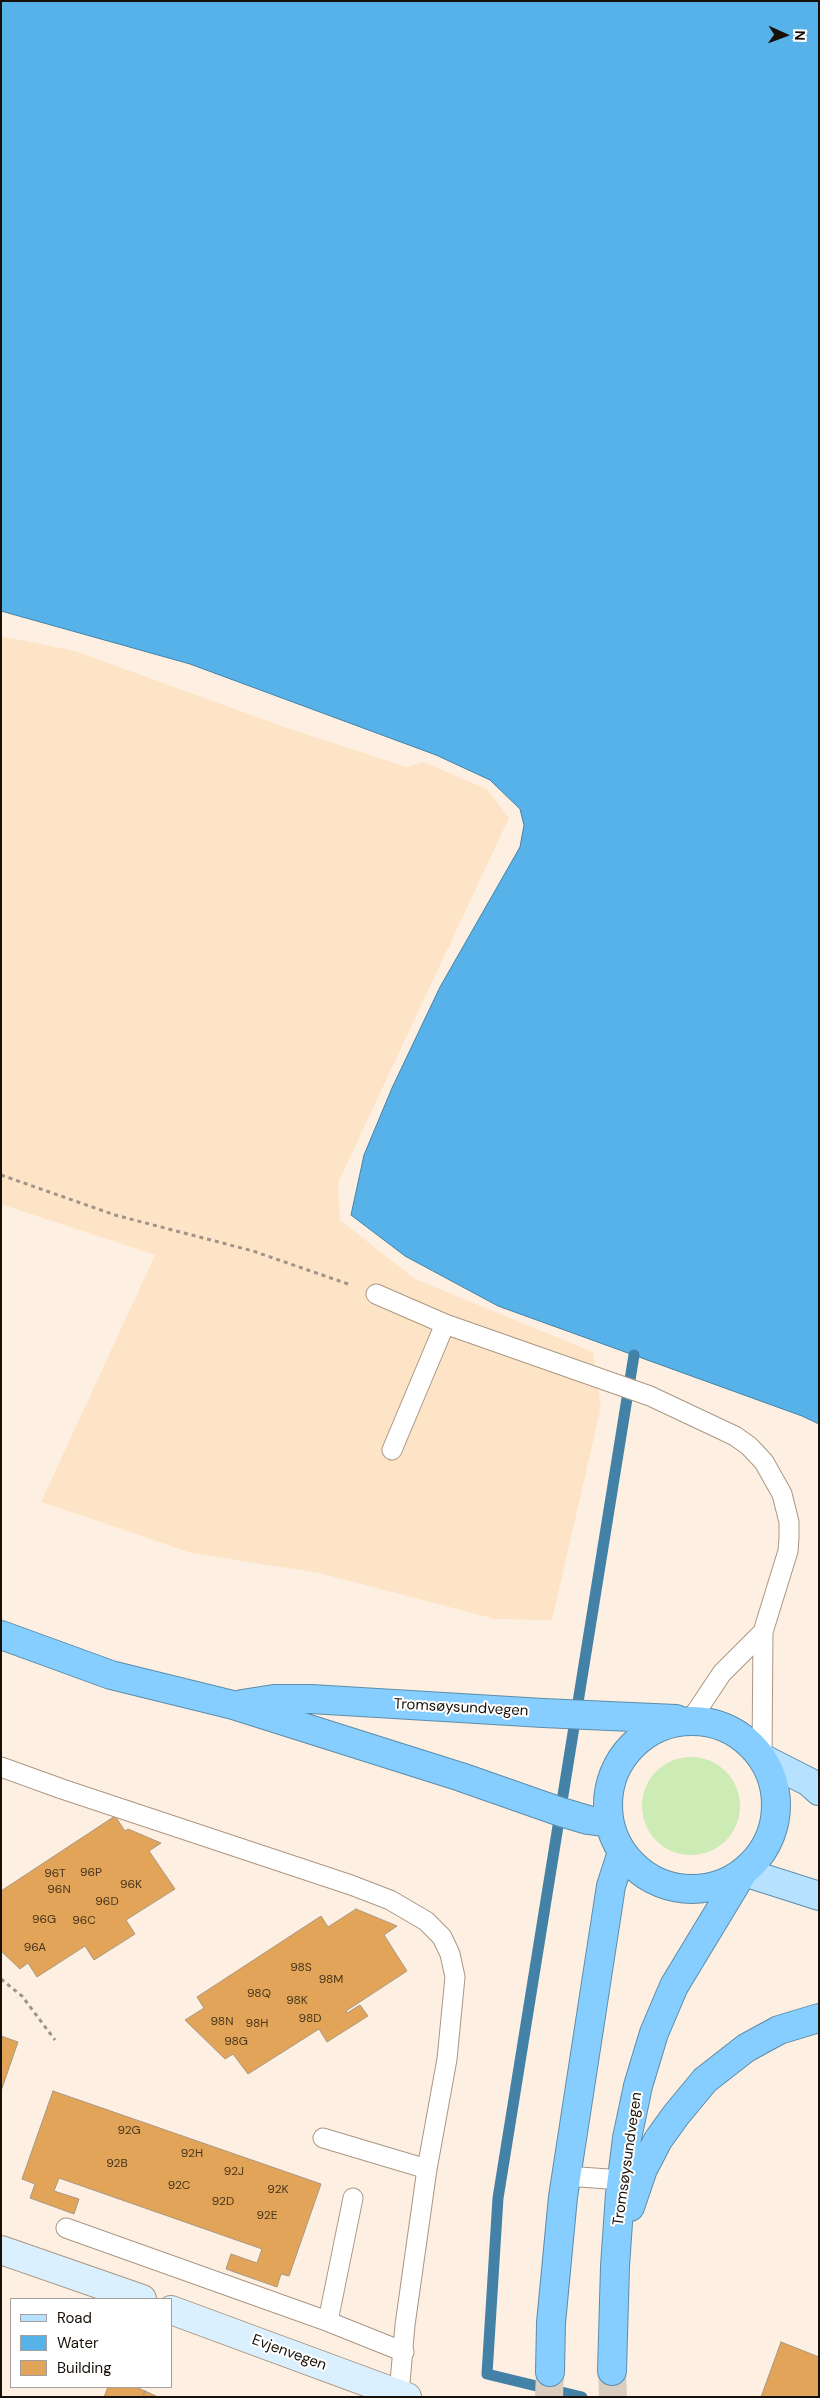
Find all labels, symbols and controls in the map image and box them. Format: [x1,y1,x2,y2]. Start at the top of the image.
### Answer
north arrow [760,10,810,60]
text: N [791,30,809,41]
street label: Tromsøysundvegen [393,1695,529,1721]
house number: 96P [80,1866,102,1880]
house number: 96T [44,1867,66,1881]
house number: 96K [120,1878,142,1892]
house number: 96N [47,1883,71,1897]
house number: 96D [95,1895,119,1909]
house number: 96G [32,1913,56,1927]
house number: 96C [72,1914,96,1928]
house number: 96A [24,1941,46,1955]
house number: 98S [290,1961,312,1975]
house number: 98M [319,1973,343,1987]
house number: 98Q [247,1987,271,2001]
house number: 98K [286,1994,308,2008]
house number: 98D [299,2012,321,2026]
house number: 98N [211,2015,233,2029]
house number: 98H [246,2017,268,2031]
house number: 98G [224,2035,248,2049]
street label: Tromsøysundvegen [610,2091,646,2227]
house number: 92G [117,2124,141,2138]
house number: 92H [181,2147,203,2161]
house number: 92B [106,2157,128,2171]
house number: 92J [224,2165,244,2179]
house number: 92C [168,2179,190,2193]
house number: 92K [267,2183,289,2197]
house number: 92D [212,2195,234,2209]
house number: 92E [256,2209,278,2223]
legend [10,2298,172,2388]
text: Road [57,2308,92,2328]
street label: Evjenvegen [249,2331,329,2375]
text: Water [57,2333,98,2353]
text: Building [57,2358,112,2378]

